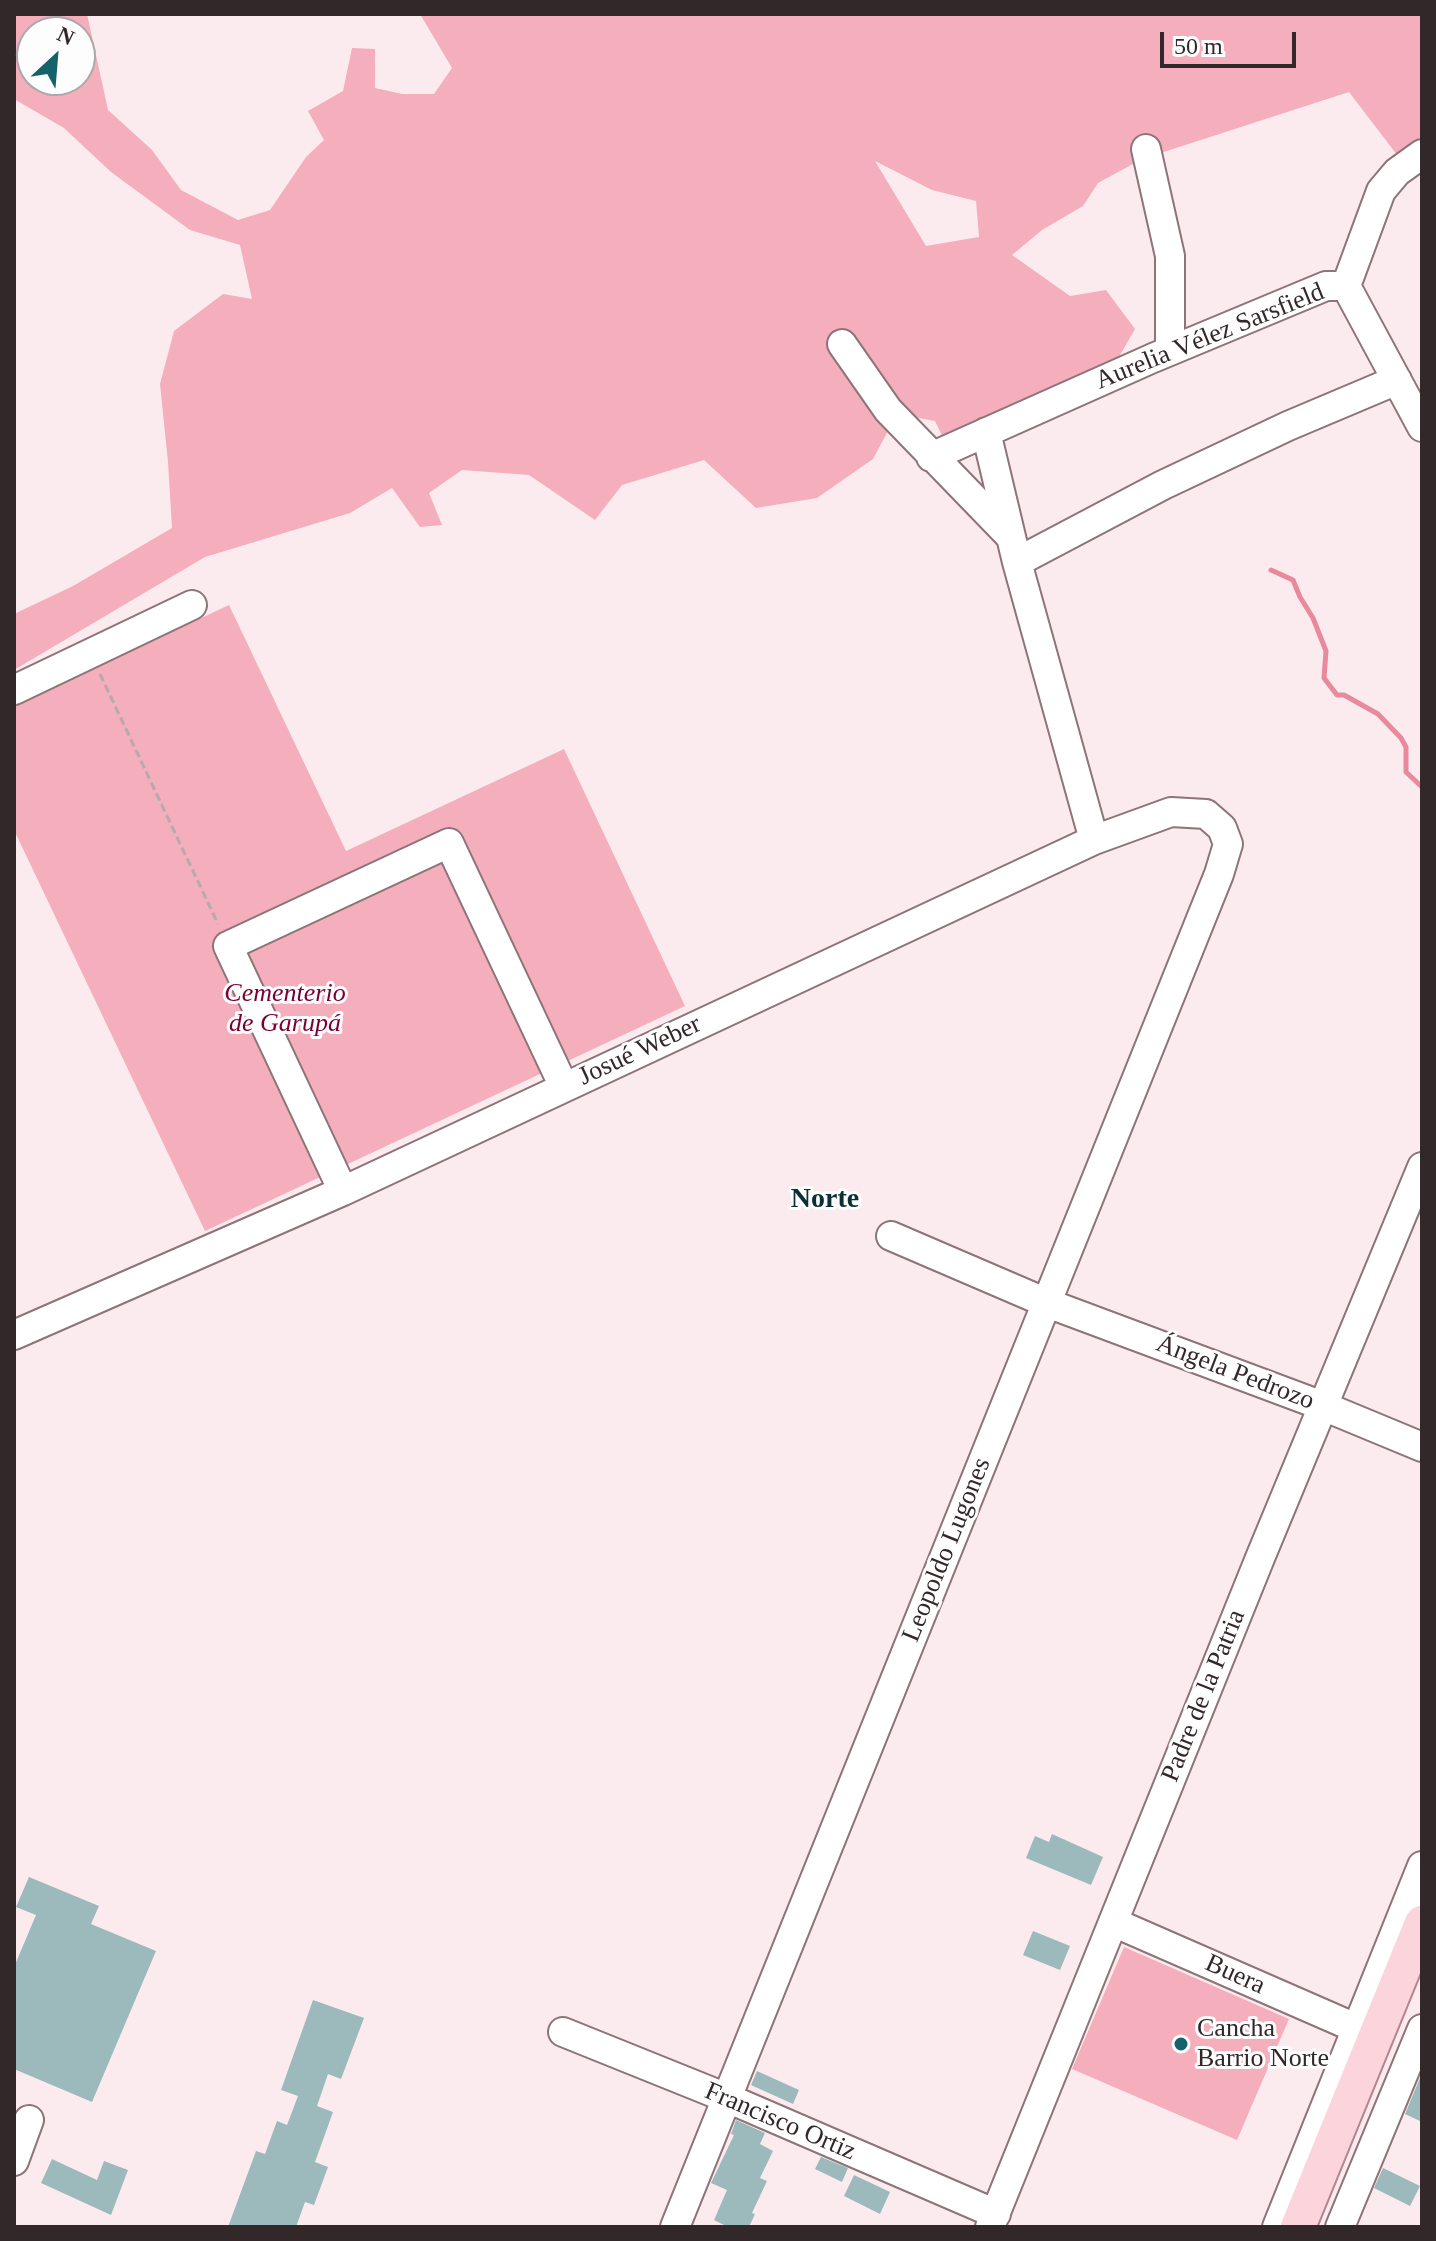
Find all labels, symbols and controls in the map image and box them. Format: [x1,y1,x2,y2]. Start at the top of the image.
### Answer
north arrow [16,16,96,96]
scale bar [1164,16,1300,66]
text: N [53,21,78,50]
text: 50 m [1174,33,1223,59]
street label: Aurelia Vélez Sarsfield [1091,277,1329,397]
park label: Cementerio de Garupá [224,978,346,1040]
street label: Josué Weber [574,1009,706,1093]
district label: Norte [791,1183,859,1217]
street label: Ángela Pedrozo [1152,1329,1318,1417]
street label: Leopoldo Lugones [896,1453,998,1647]
street label: Padre de la Patria [1155,1605,1253,1787]
street label: Buera [1200,1948,1270,2002]
place label: Cancha Barrio Norte [1197,2013,1329,2074]
marker: Cancha Barrio Norte [1172,2035,1190,2053]
street label: Francisco Ortiz [700,2076,860,2168]

